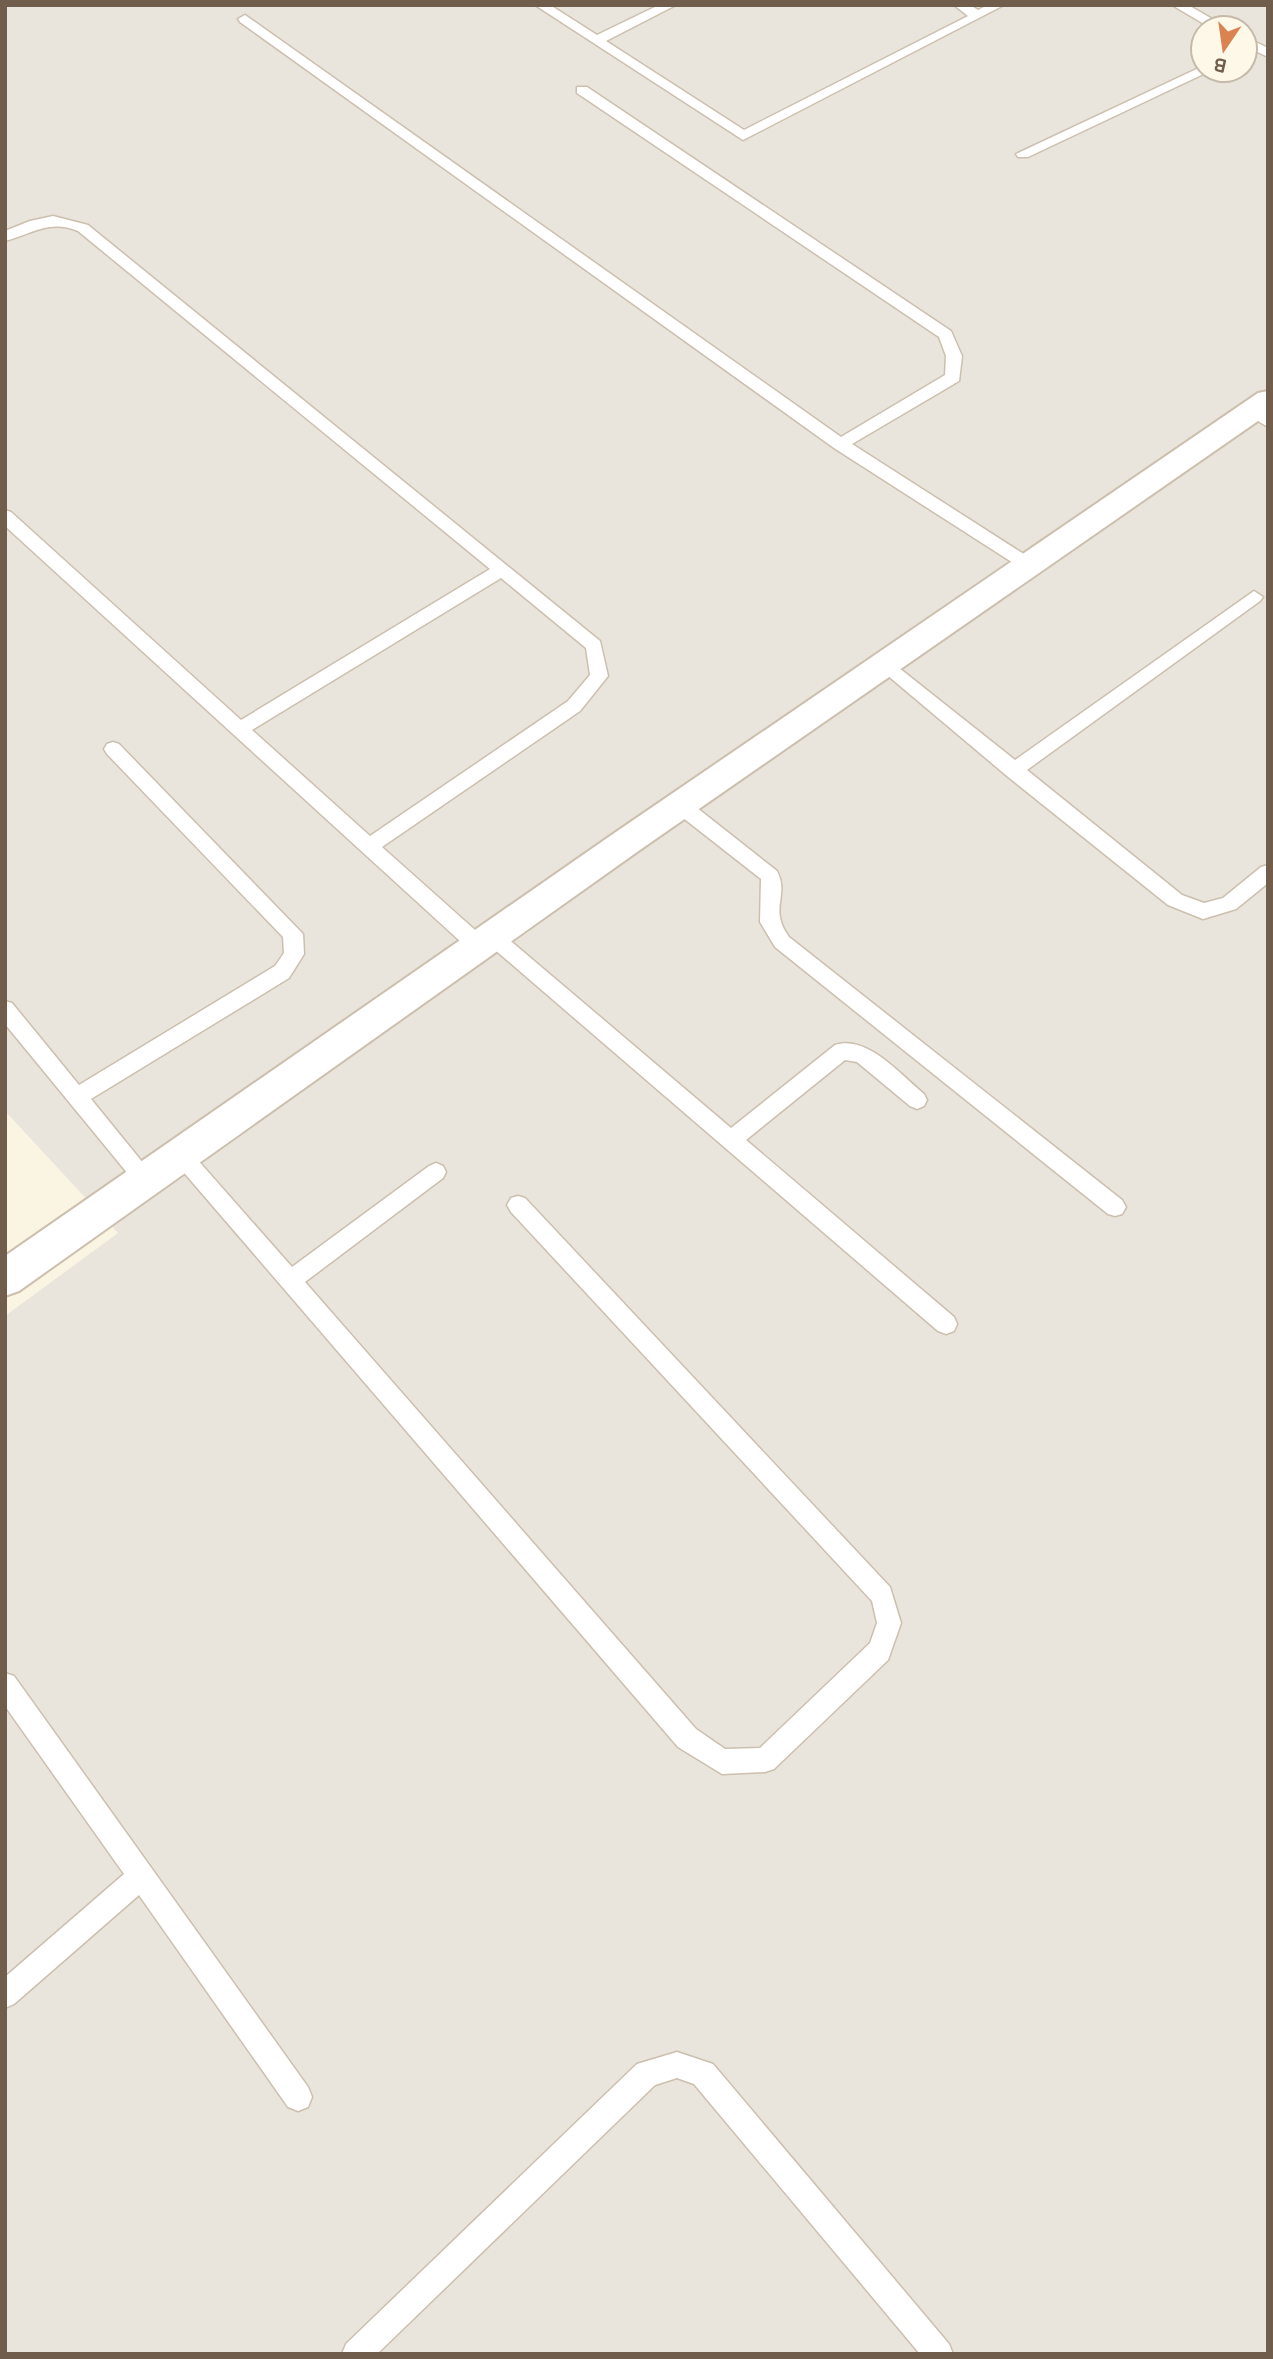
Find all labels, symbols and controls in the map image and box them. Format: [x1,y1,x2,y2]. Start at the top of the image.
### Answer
north arrow [1189,14,1259,84]
text: B [1211,52,1229,79]

